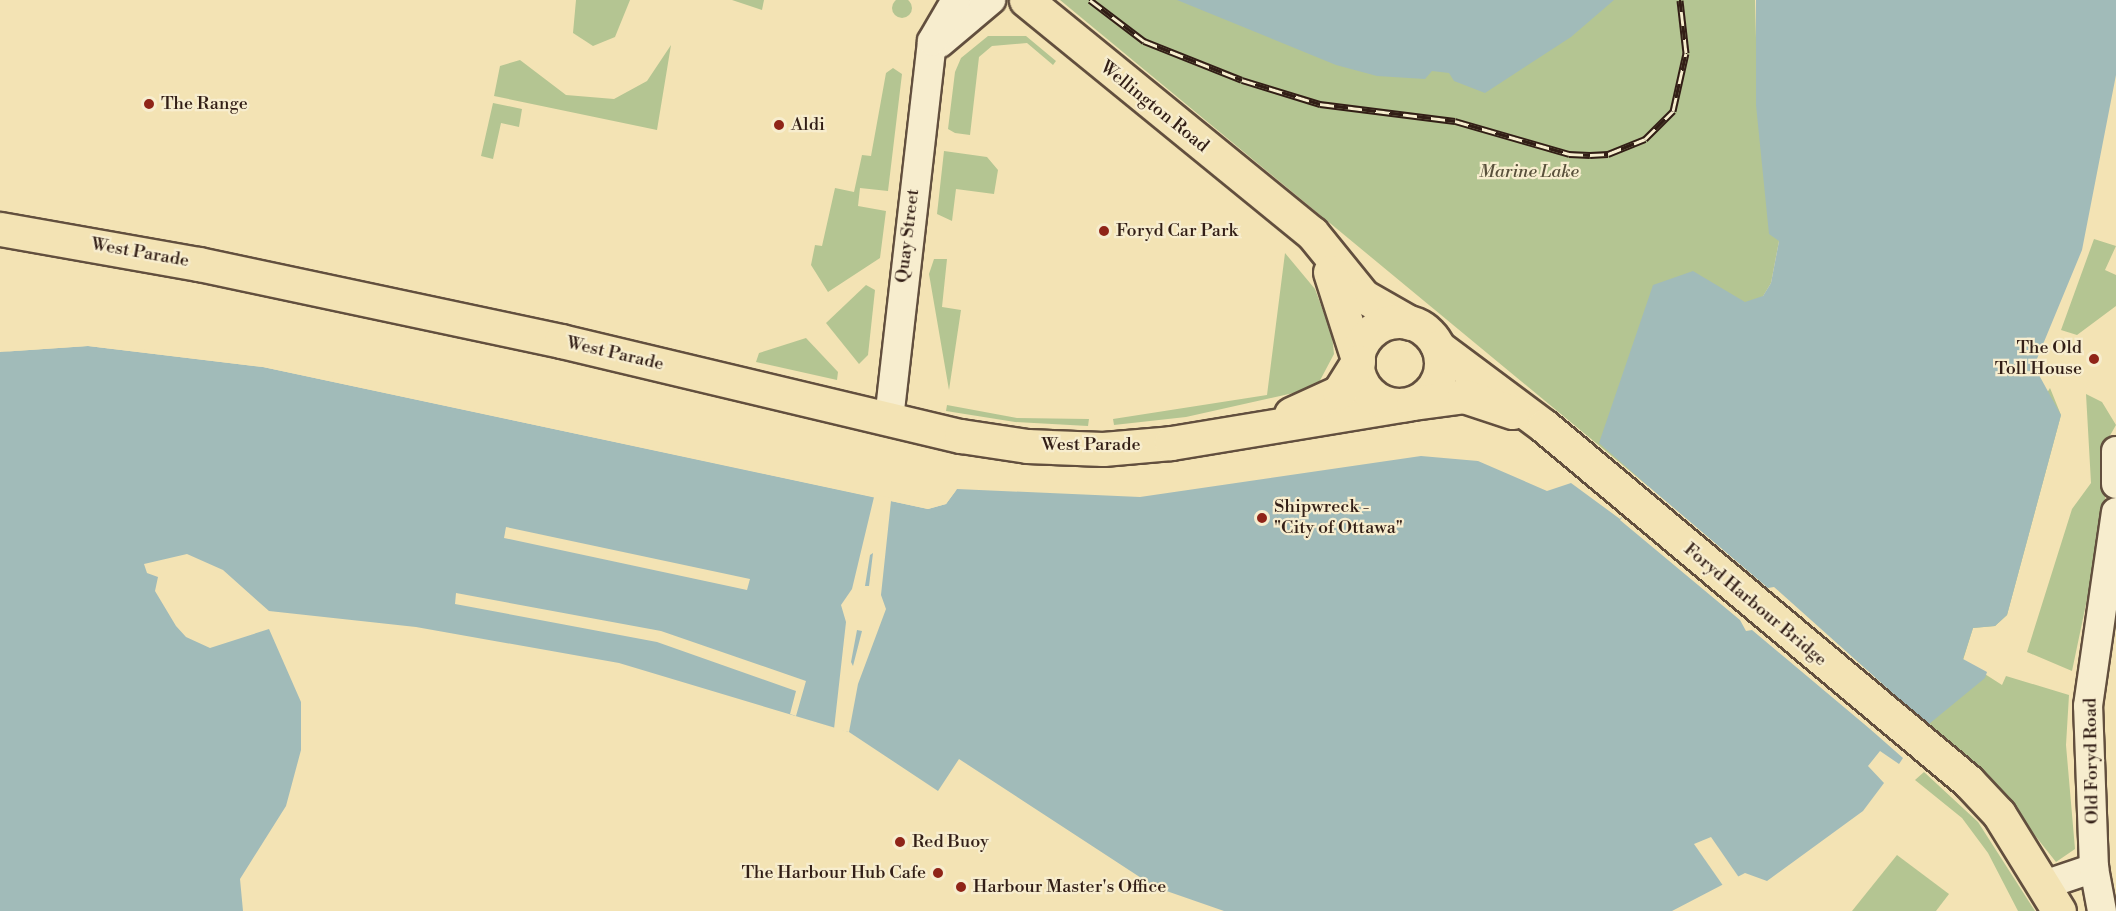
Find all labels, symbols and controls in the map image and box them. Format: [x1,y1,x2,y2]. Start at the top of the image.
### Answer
street label: Wellington Road [1095,57,1213,157]
place label: The Range [161,93,248,115]
marker: The Range [142,97,156,111]
place label: Aldi [791,114,825,136]
marker: Aldi [772,118,786,132]
park label: Marine Lake [1479,161,1579,183]
street label: Quay Street [892,188,924,284]
place label: Foryd Car Park [1116,220,1238,242]
marker: Foryd Car Park [1097,224,1111,238]
street label: West Parade [89,234,191,272]
street label: West Parade [564,332,666,376]
place label: The Old Toll House [1995,338,2082,380]
marker: The Old Toll House [2087,352,2101,366]
street label: West Parade [1042,434,1140,456]
place label: Shipwreck - "City of Ottawa" [1274,497,1403,540]
marker: Shipwreck - "City of Ottawa" [1255,511,1269,525]
street label: Foryd Harbour Bridge [1679,539,1831,671]
street label: Old Foryd Road [2080,698,2104,824]
place label: Red Buoy [912,831,989,853]
marker: Red Buoy [893,835,907,849]
place label: The Harbour Hub Cafe [742,862,926,884]
marker: The Harbour Hub Cafe [931,866,945,880]
place label: Harbour Master's Office [973,876,1166,898]
marker: Harbour Master's Office [954,880,968,894]

